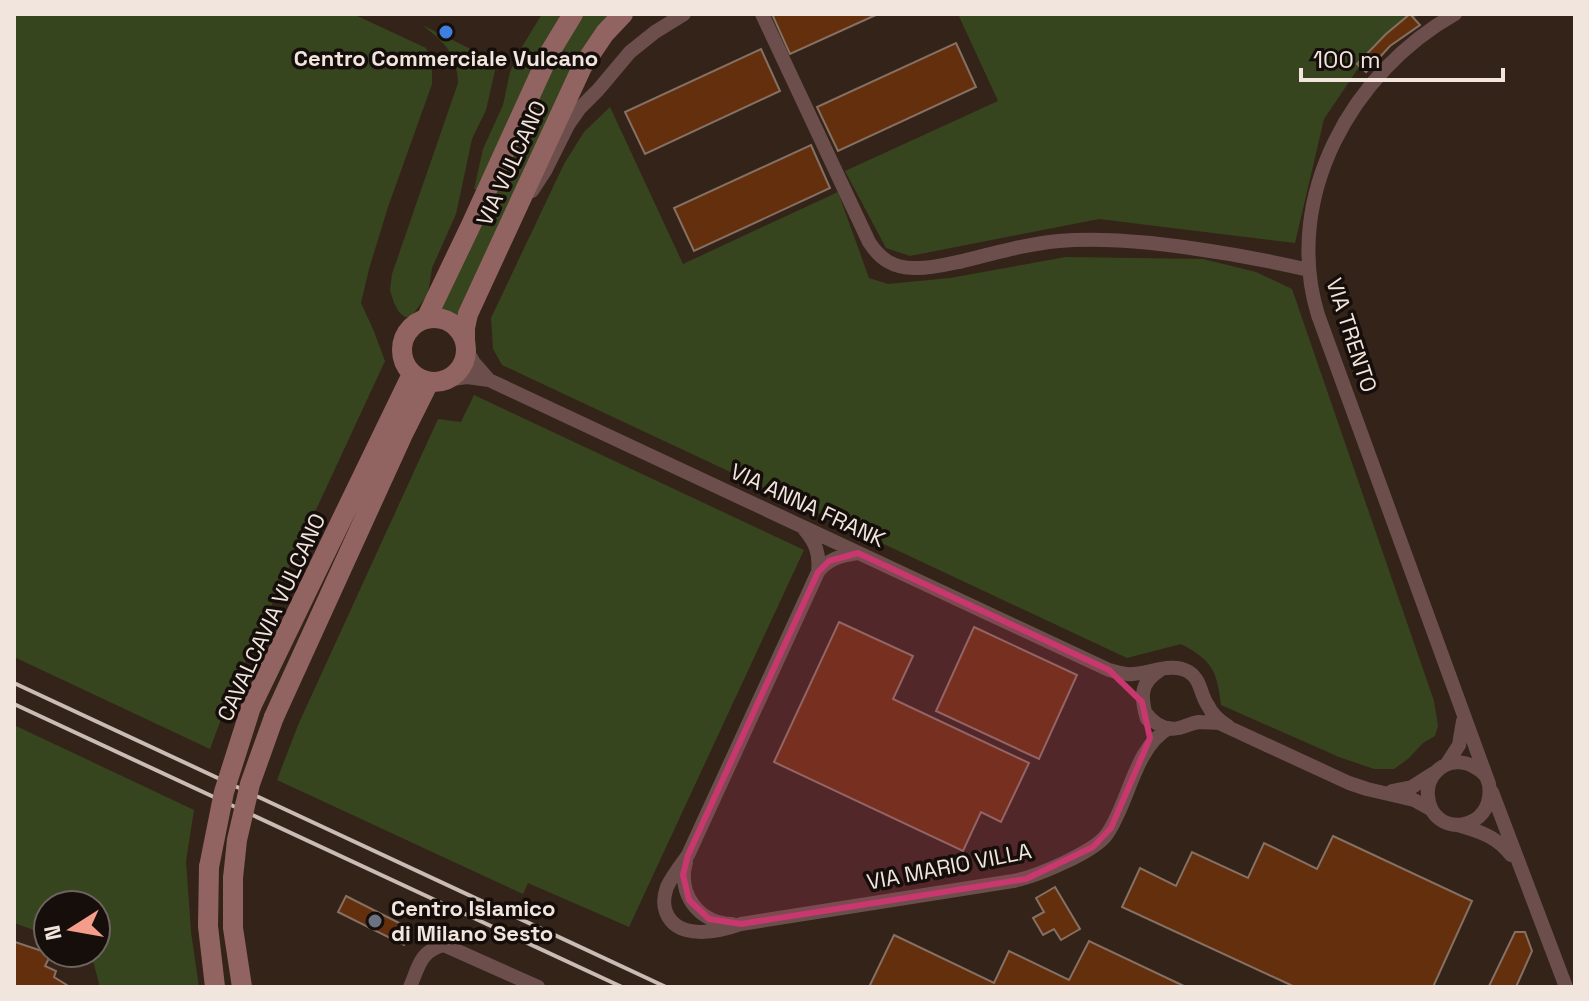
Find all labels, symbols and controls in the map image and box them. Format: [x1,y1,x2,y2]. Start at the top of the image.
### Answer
marker: Centro Commerciale Vulcano [437,23,455,41]
scale bar [1301,32,1503,82]
place label: Centro Commerciale Vulcano [294,44,598,72]
text: 100 m [1313,44,1381,75]
street label: VIA VULCANO [470,96,552,230]
street label: VIA TRENTO [1320,274,1384,396]
street label: VIA ANNA FRANK [726,457,891,553]
street label: CAVALCAVIA VULCANO [211,509,331,725]
street label: VIA MARIO VILLA [864,836,1034,896]
north arrow [32,889,112,969]
place label: Centro Islamico di Milano Sesto [391,894,555,947]
marker: Centro Islamico di Milano Sesto [366,912,384,930]
text: N [37,923,68,943]

